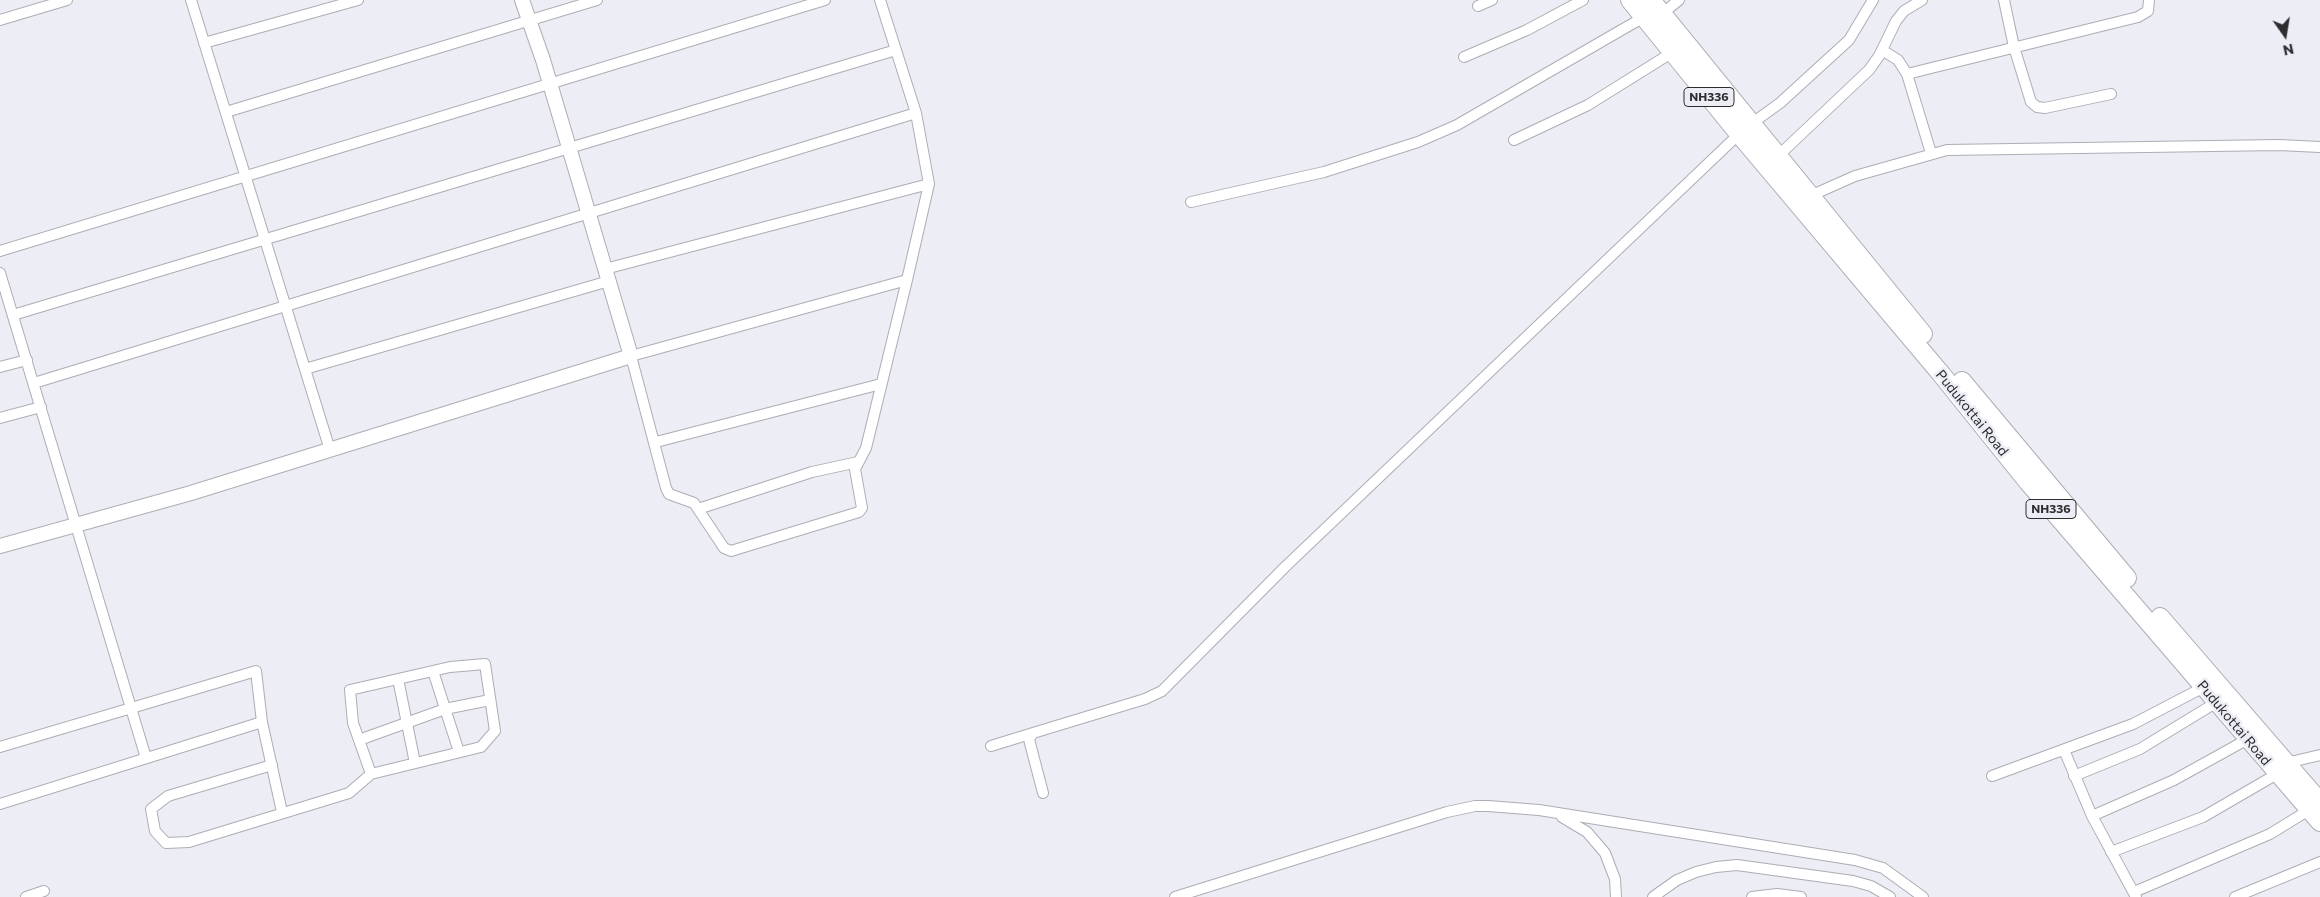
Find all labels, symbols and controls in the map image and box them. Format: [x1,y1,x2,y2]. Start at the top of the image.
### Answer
north arrow [2260,10,2310,60]
text: N [2281,41,2296,60]
road number: NH336 [1684,88,1734,106]
street label: Pudukottai Road [1932,367,2012,459]
road number: NH336 [2026,499,2076,518]
street label: Pudukottai Road [2194,677,2274,769]

